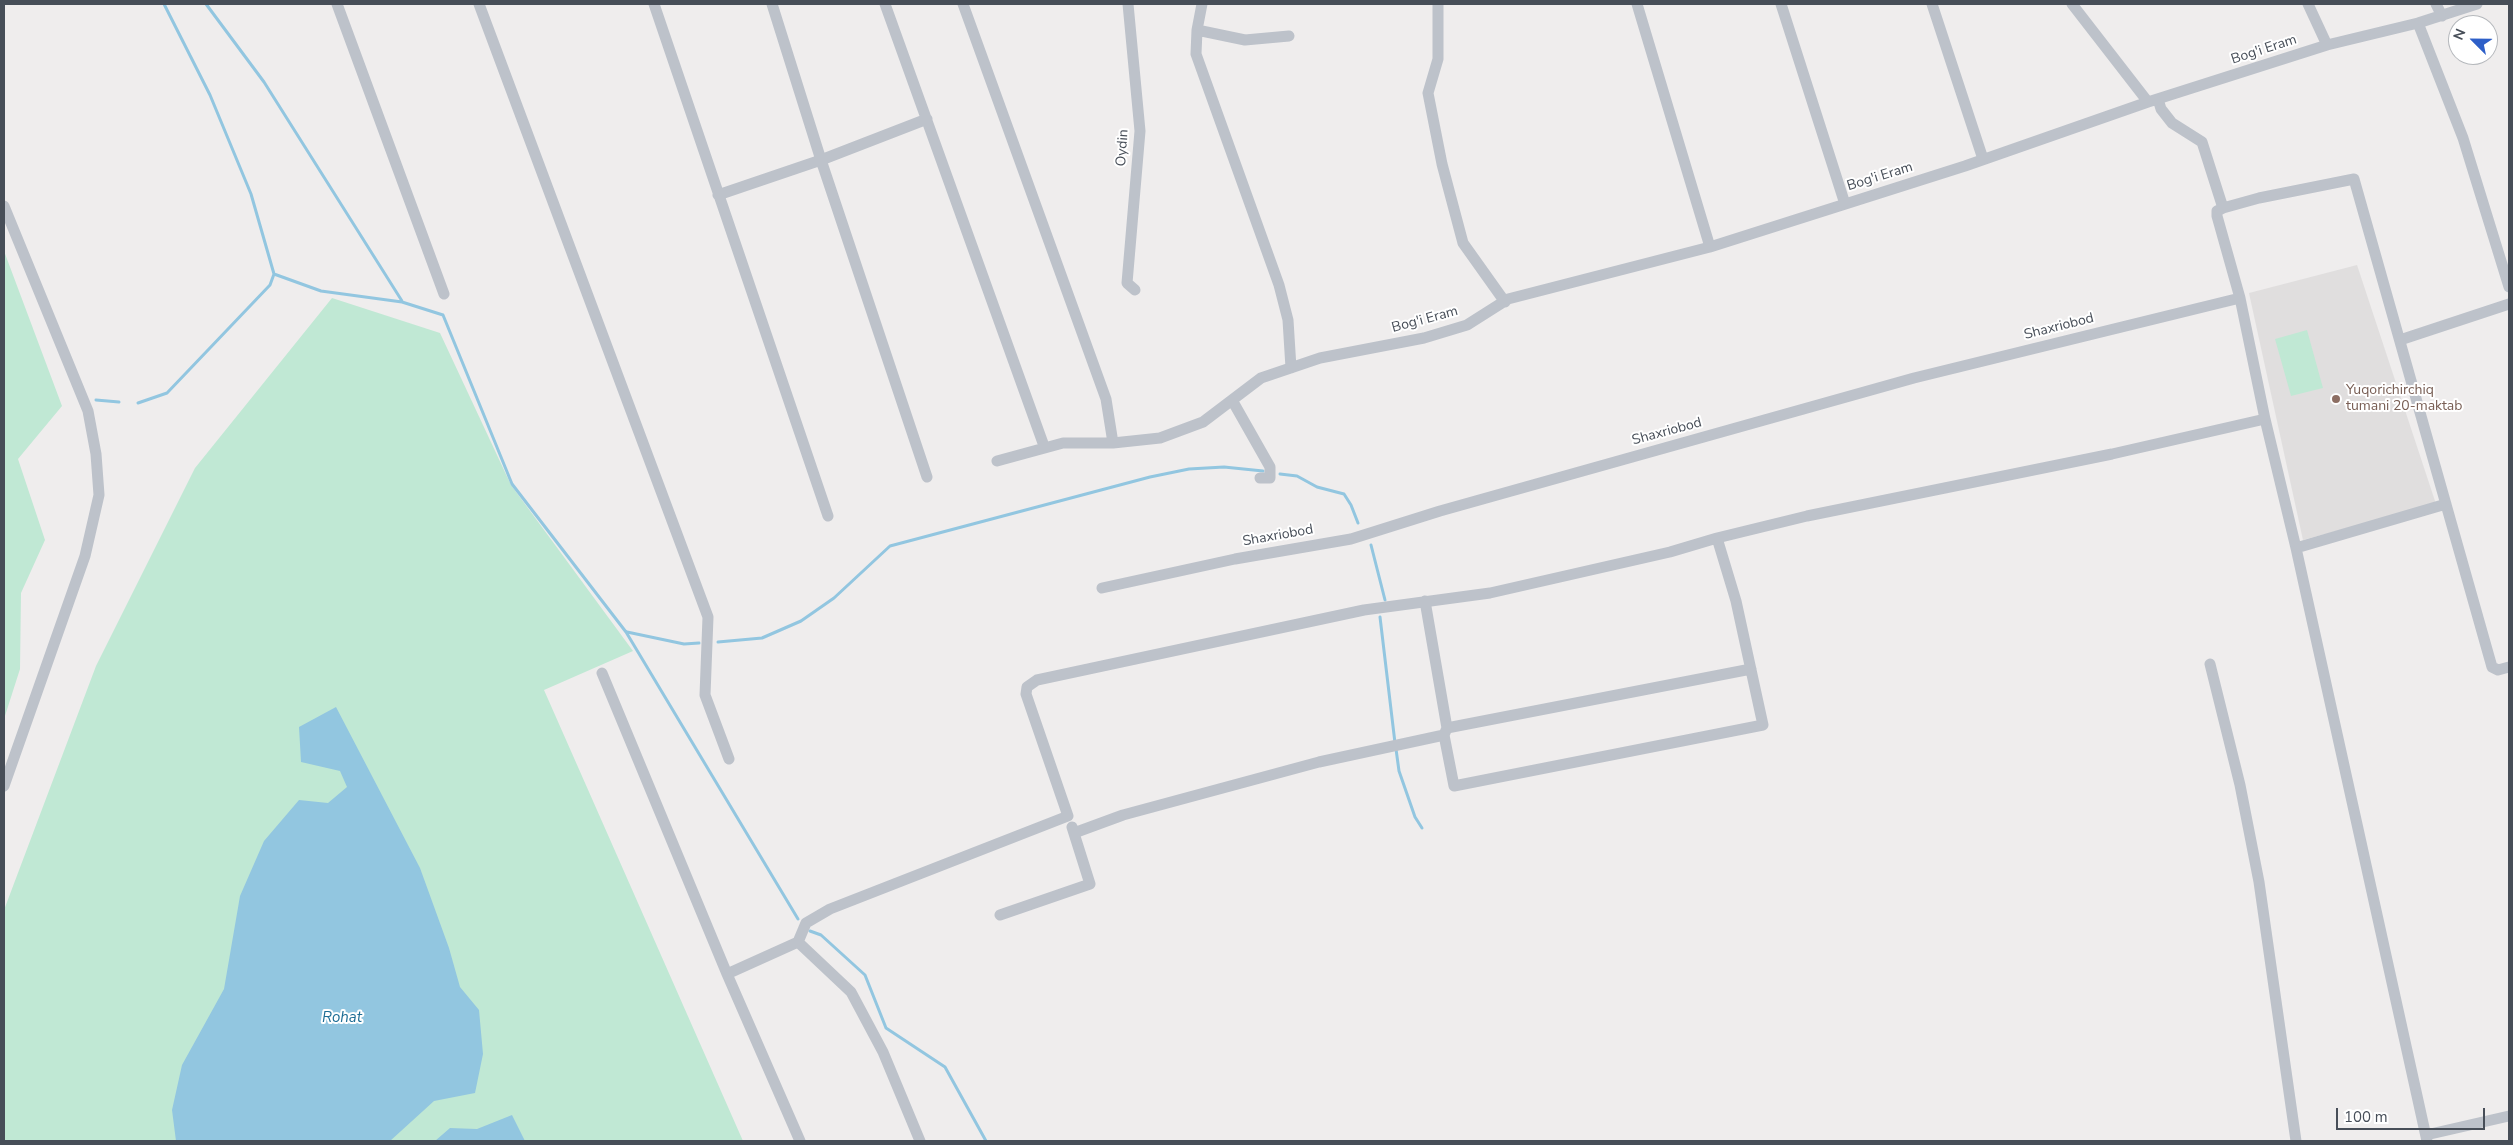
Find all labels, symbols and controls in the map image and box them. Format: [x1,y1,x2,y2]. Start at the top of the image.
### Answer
north arrow [2448,15,2498,65]
text: N [2449,26,2470,43]
street label: Bog'i Eram [2229,32,2299,68]
street label: Oydin [1113,129,1133,167]
street label: Bog'i Eram [1845,159,1915,195]
street label: Bog'i Eram [1390,303,1460,337]
street label: Shaxriobod [2022,310,2096,344]
place label: Yuqorichirchiq tumani 20-maktab [2346,383,2462,416]
marker: Yuqorichirchiq tumani 20-maktab [2330,393,2342,405]
street label: Shaxriobod [1630,415,1704,449]
street label: Shaxriobod [1241,522,1315,550]
water label: Rohat [322,1009,362,1027]
scale bar [2338,1098,2487,1130]
text: 100 m [2344,1107,2388,1127]

